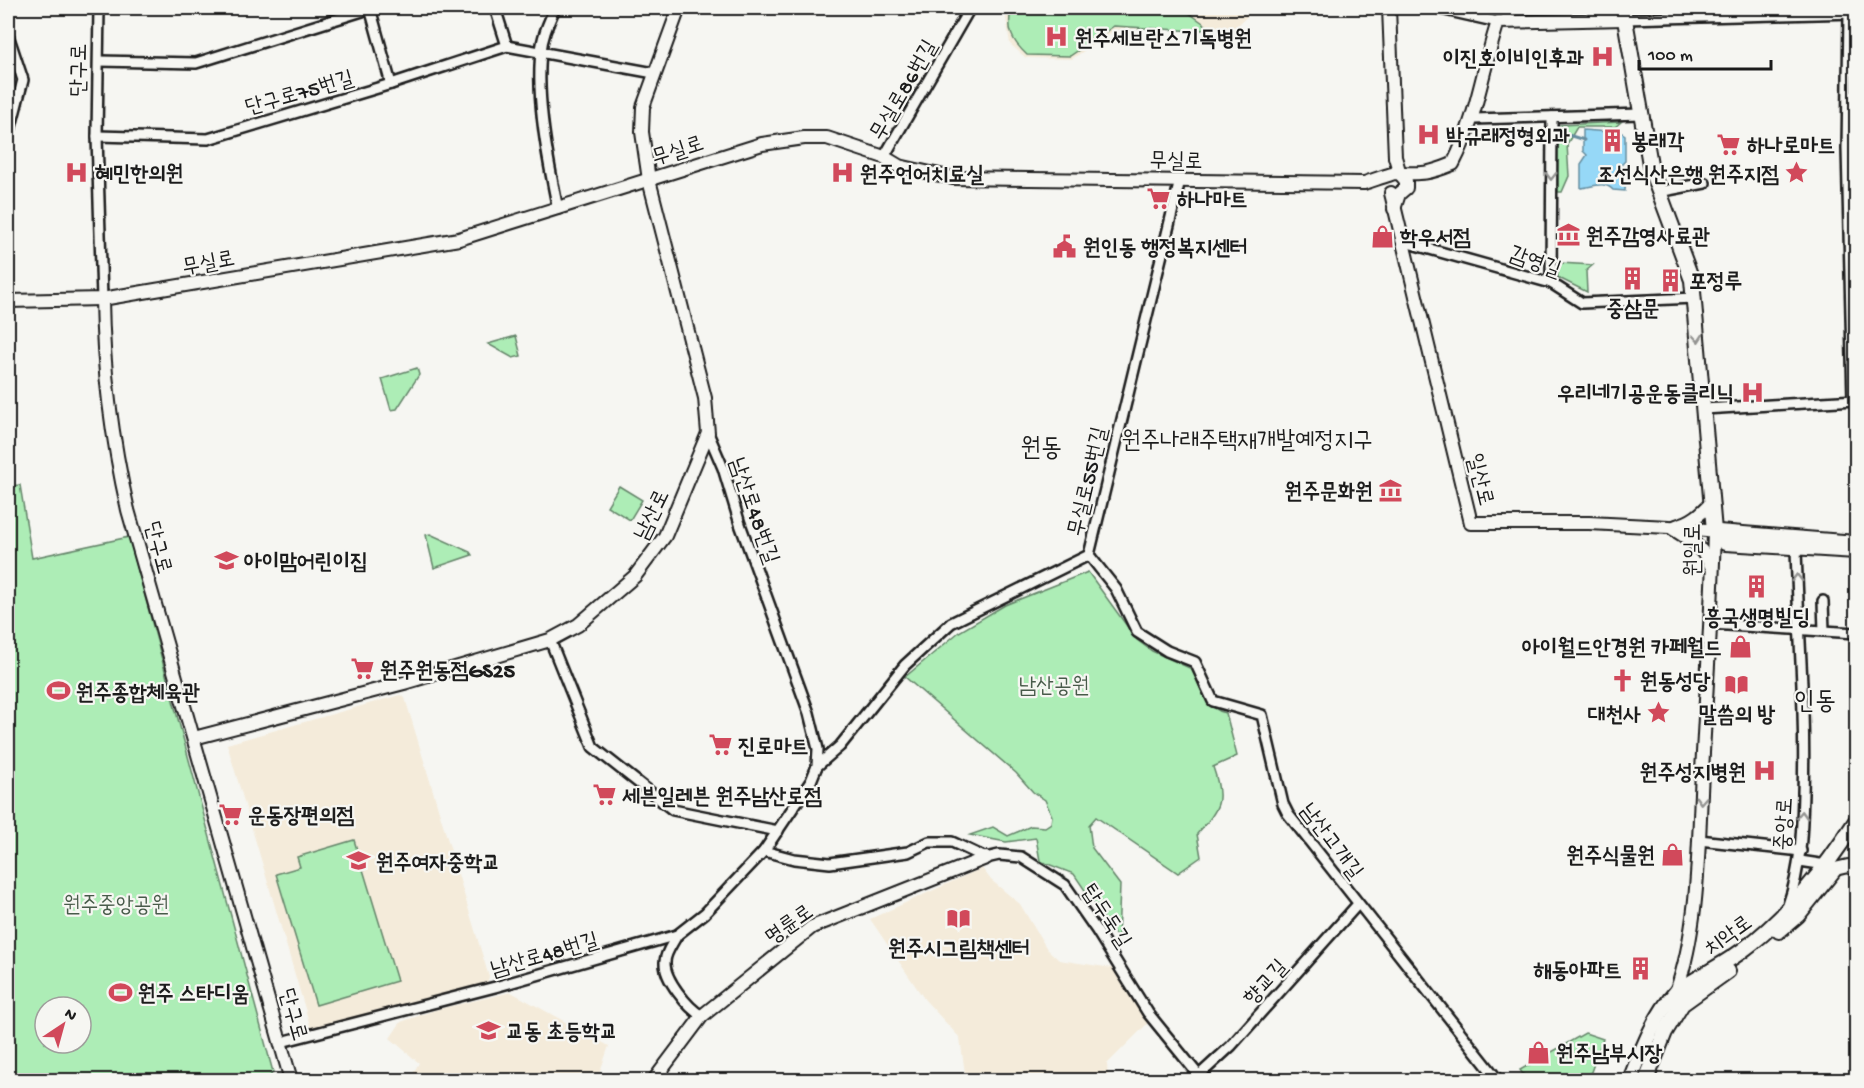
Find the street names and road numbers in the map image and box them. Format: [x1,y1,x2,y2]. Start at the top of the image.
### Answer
street label: 무실로86번길 [866,36,945,146]
street label: 단구로 [68,43,94,97]
street label: 단구로75번길 [243,67,358,123]
street label: 무실로 [649,132,708,173]
street label: 무실로 [1149,150,1203,176]
street label: 감영길 [1505,242,1564,285]
street label: 무실로 [180,247,237,283]
street label: 무실로55번길 [1065,424,1115,539]
street label: 일산로 [1459,451,1497,509]
street label: 남산로48번길 [722,455,783,568]
street label: 남산로 [630,486,677,545]
street label: 단구로 [137,519,176,577]
street label: 원일로 [1682,523,1708,577]
street label: 중앙로 [1772,797,1800,851]
street label: 남산고개길 [1293,799,1367,886]
street label: 탑두둑길 [1074,880,1135,954]
street label: 명륜로 [761,900,820,952]
street label: 치악로 [1700,911,1758,963]
street label: 남산로48번길 [488,929,602,985]
street label: 향교길 [1239,955,1295,1012]
street label: 단구로 [271,986,311,1044]

